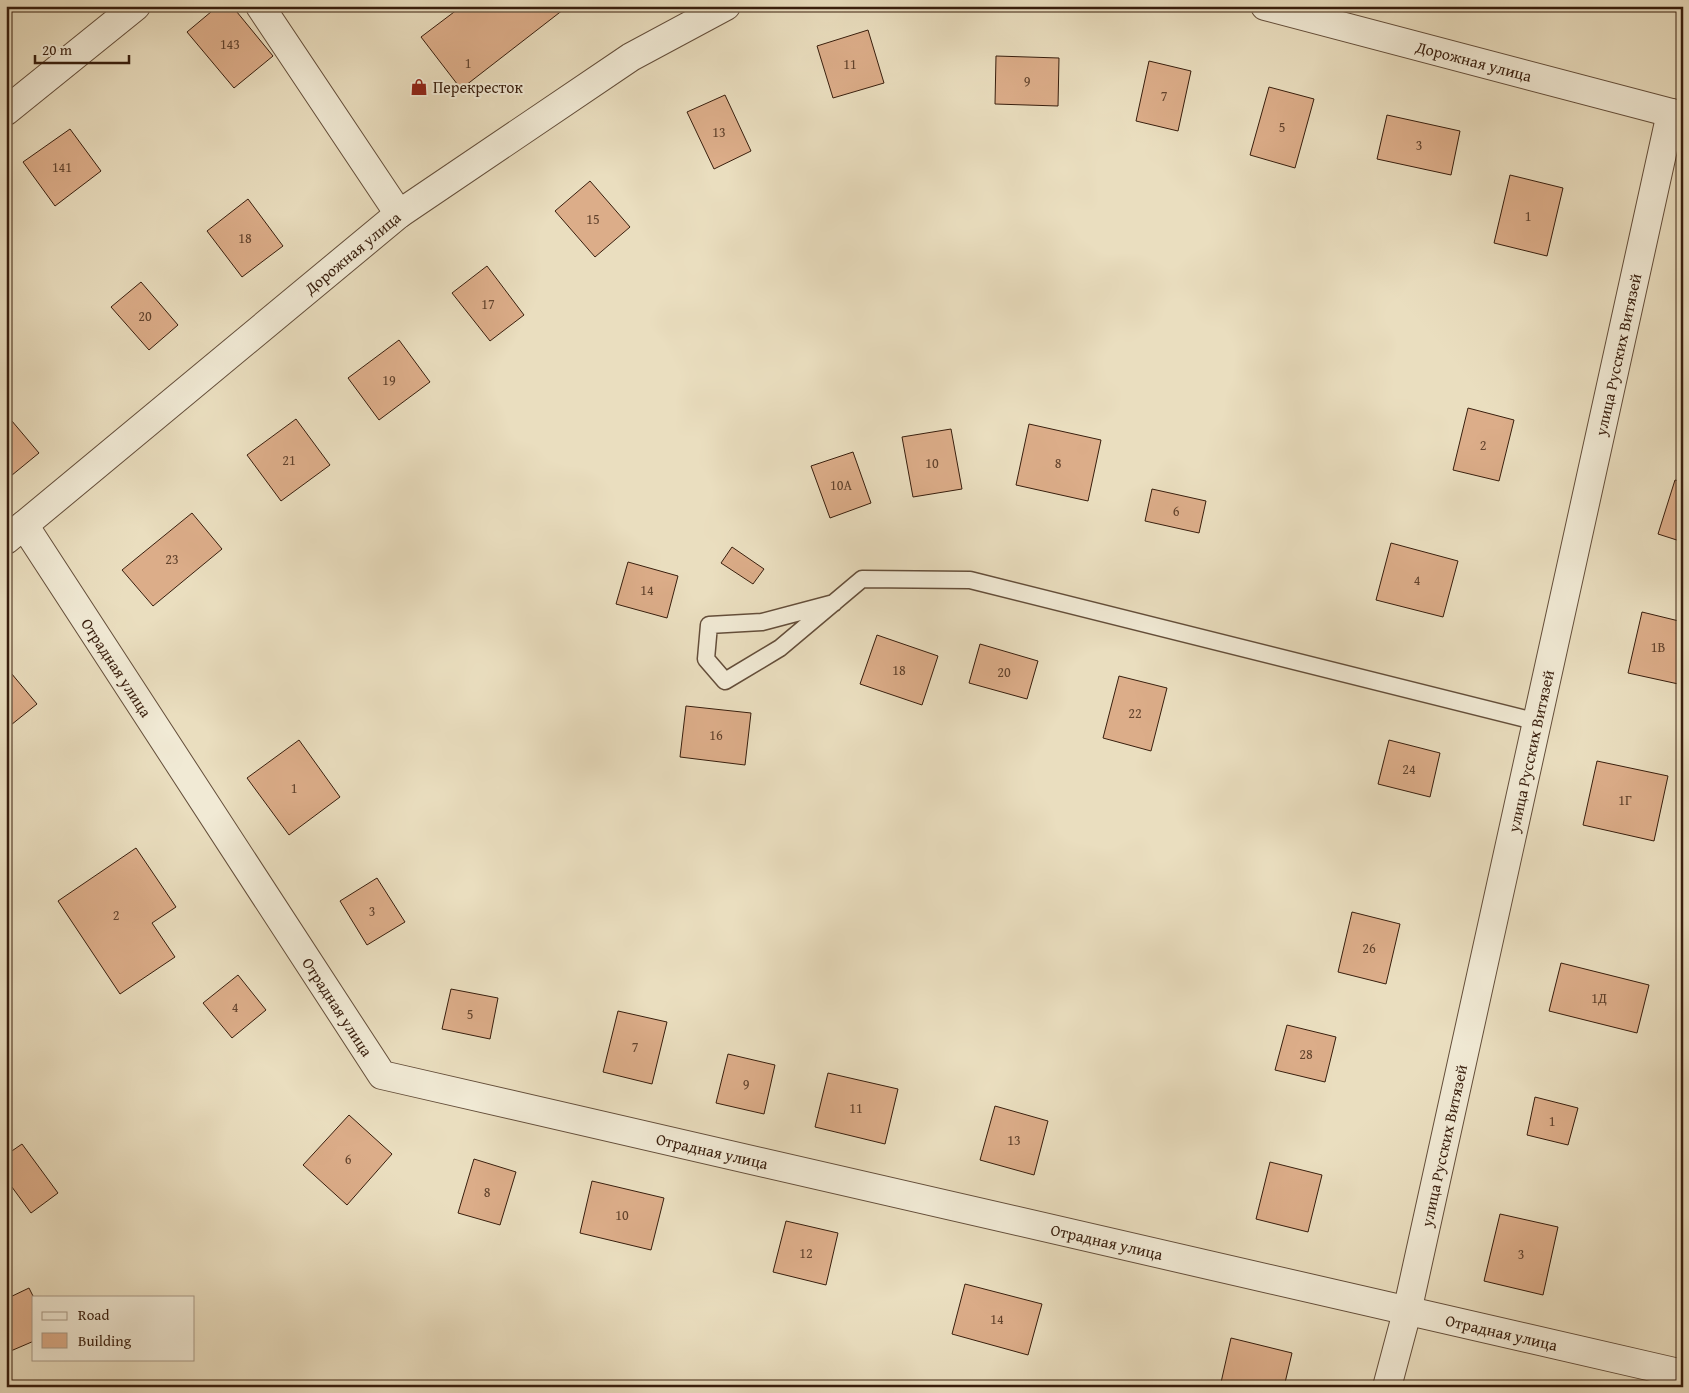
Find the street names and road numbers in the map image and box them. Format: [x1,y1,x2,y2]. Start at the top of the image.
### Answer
street label: Дорожная улица [1412,34,1535,88]
street label: Дорожная улица [298,205,406,300]
street label: улица Русских Витязей [1588,271,1647,439]
street label: Отрадная улица [76,613,158,722]
street label: улица Русских Витязей [1501,667,1560,836]
street label: Отрадная улица [296,953,379,1062]
street label: улица Русских Витязей [1414,1062,1473,1230]
street label: Отрадная улица [654,1126,771,1175]
street label: Отрадная улица [1049,1217,1166,1266]
street label: Отрадная улица [1443,1308,1560,1357]

